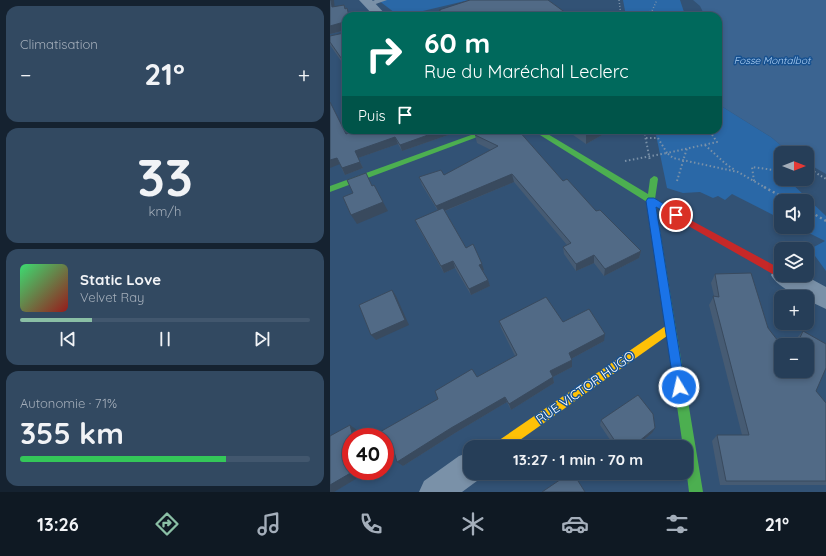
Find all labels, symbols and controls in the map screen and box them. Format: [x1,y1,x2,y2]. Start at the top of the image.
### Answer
text: 60 m [424,25,490,60]
icon: right [358,28,410,80]
text: Climatisation [20,36,98,52]
water label: Fosse Montalbot [734,54,812,67]
text: 21° [144,55,185,93]
text: Rue du Maréchal Leclerc [424,60,629,83]
text: − [20,61,31,89]
text: + [298,61,310,89]
icon: arrive [394,104,416,126]
text: Puis [358,106,386,125]
text: 33 [137,144,193,209]
north arrow [774,146,814,186]
map controls [774,146,814,378]
button: sound [774,194,814,234]
pin [659,198,693,232]
text: km/h [149,203,181,219]
icon: arrive [665,204,687,226]
button: layers [774,242,814,282]
text: Static Love [80,270,161,289]
text: Velvet Ray [80,289,145,305]
button: + [774,290,814,330]
icon: previous [57,328,79,350]
icon: pause [154,328,176,350]
icon: next [251,328,273,350]
button: − [774,338,814,378]
street label: RUE VICTOR HUGO [533,347,637,427]
position arrow [658,366,700,408]
text: Autonomie · 71% [20,395,117,411]
text: 355 km [20,414,124,452]
speed limit sign: 40 [342,428,394,480]
text: 13:27 · 1 min · 70 m [513,450,643,469]
icon: directions [153,510,181,538]
icon: music [255,510,283,538]
icon: phone [357,510,385,538]
icon: climate [459,510,487,538]
icon: car [561,510,589,538]
icon: filters [663,510,691,538]
text: 13:26 [37,513,79,536]
text: 21° [765,513,789,536]

